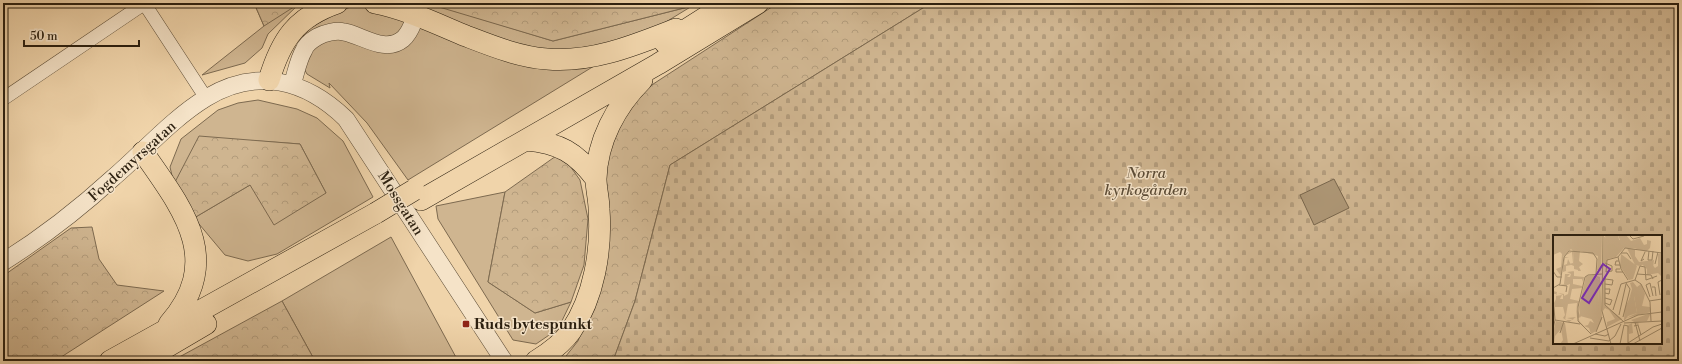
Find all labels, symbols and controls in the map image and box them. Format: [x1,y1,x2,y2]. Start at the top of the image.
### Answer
scale bar [24,22,139,48]
text: 50 m [30,29,58,44]
street label: Fogdemyrsgatan [84,117,180,206]
park label: Norra kyrkogården [1105,164,1188,200]
street label: Mossgatan [373,168,428,239]
inset map [1553,235,1662,344]
place label: Ruds bytespunkt [474,315,592,334]
marker: Ruds bytespunkt [461,319,471,329]

